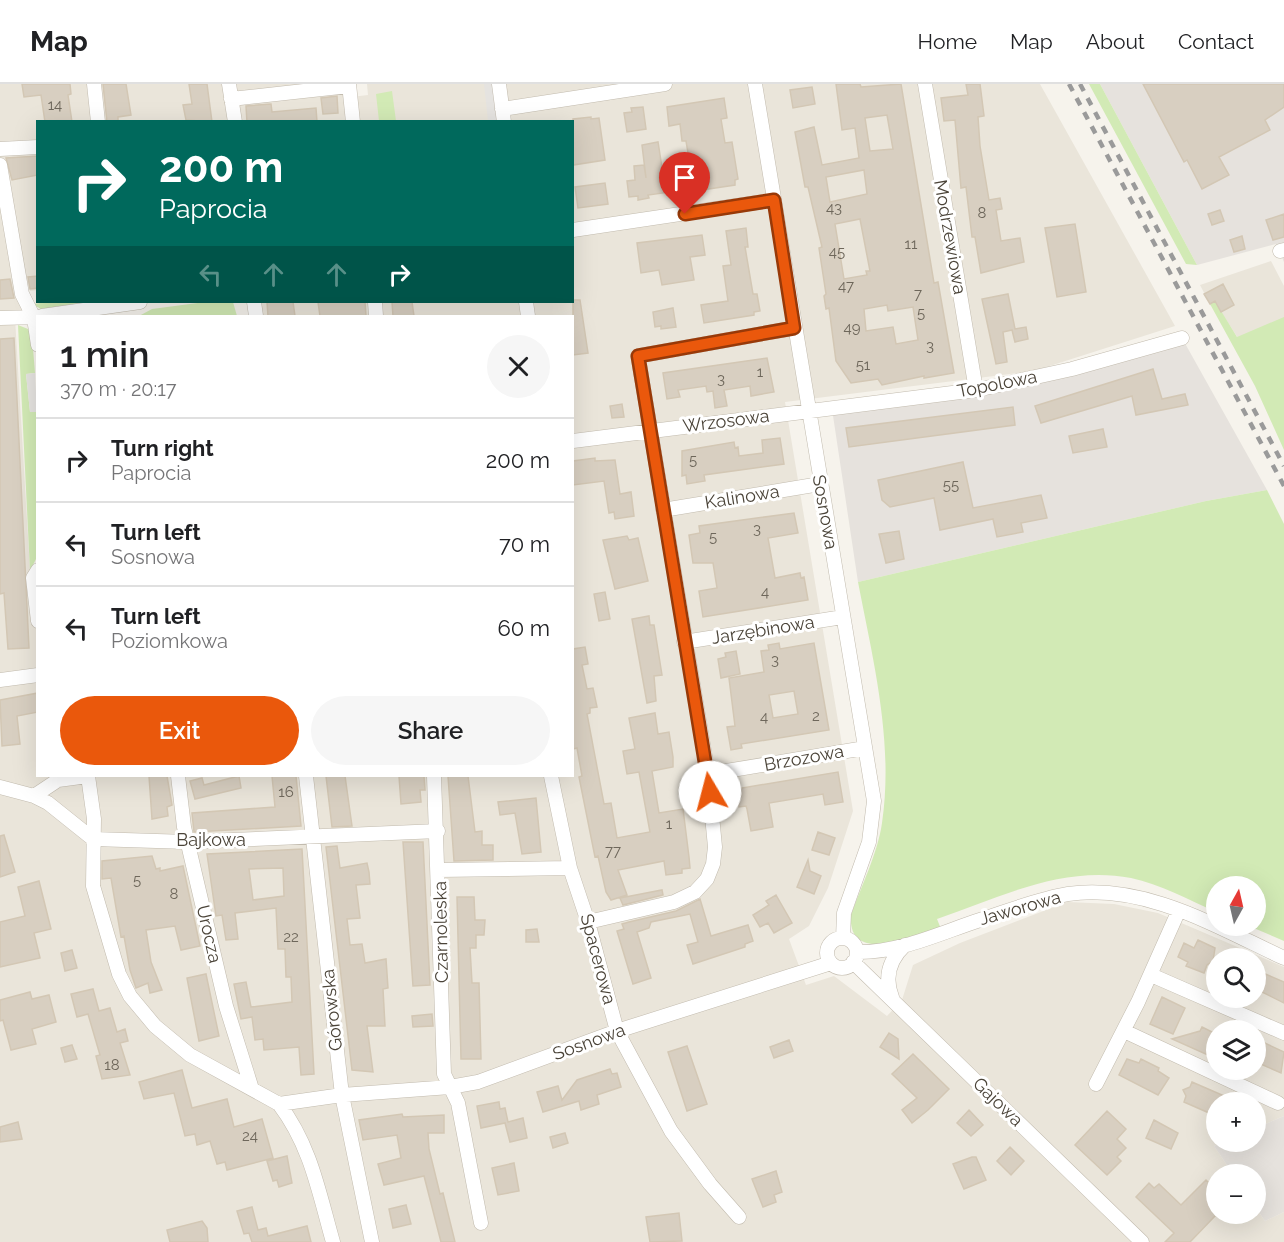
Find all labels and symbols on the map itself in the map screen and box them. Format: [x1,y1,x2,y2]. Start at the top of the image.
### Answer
house number: 14 [48,96,62,114]
pin [659,152,710,214]
street label: Modrzewiowa [930,178,971,296]
house number: 43 [826,199,842,217]
house number: 8 [978,204,987,222]
house number: 11 [905,235,918,253]
house number: 45 [829,243,845,261]
house number: 47 [838,277,854,295]
house number: 7 [914,285,922,303]
house number: 5 [917,304,925,322]
house number: 49 [844,319,861,337]
house number: 3 [926,337,934,355]
house number: 51 [856,356,871,374]
house number: 1 [757,363,764,381]
street label: Topolowa [955,365,1039,402]
house number: 3 [717,370,725,388]
street label: Wrzosowa [681,405,770,436]
house number: 5 [689,451,697,469]
street label: Sosnowa [809,473,842,551]
house number: 55 [943,476,959,494]
street label: Kalinowa [703,480,781,513]
house number: 3 [753,520,761,538]
house number: 5 [709,528,717,546]
house number: 4 [761,583,769,601]
street label: Jarzębinowa [710,611,816,648]
house number: 3 [771,651,779,669]
house number: 2 [812,707,820,725]
house number: 4 [760,708,768,726]
street label: Brzozowa [762,740,845,775]
position arrow [678,760,742,824]
house number: 16 [278,783,294,801]
house number: 1 [666,815,673,833]
street label: Bajkowa [176,829,246,850]
house number: 77 [605,842,621,860]
house number: 5 [133,871,141,889]
north arrow [1206,876,1266,936]
street label: Czarnoleska [429,881,452,983]
house number: 8 [170,885,179,903]
street label: Jaworowa [977,886,1063,929]
street label: Urocza [193,903,226,965]
street label: Spacerowa [576,911,621,1006]
house number: 22 [283,928,299,946]
street label: Górowska [317,968,346,1052]
street label: Sosnowa [550,1019,628,1064]
house number: 18 [104,1056,120,1074]
street label: Gajowa [969,1073,1028,1130]
house number: 24 [242,1127,258,1145]

